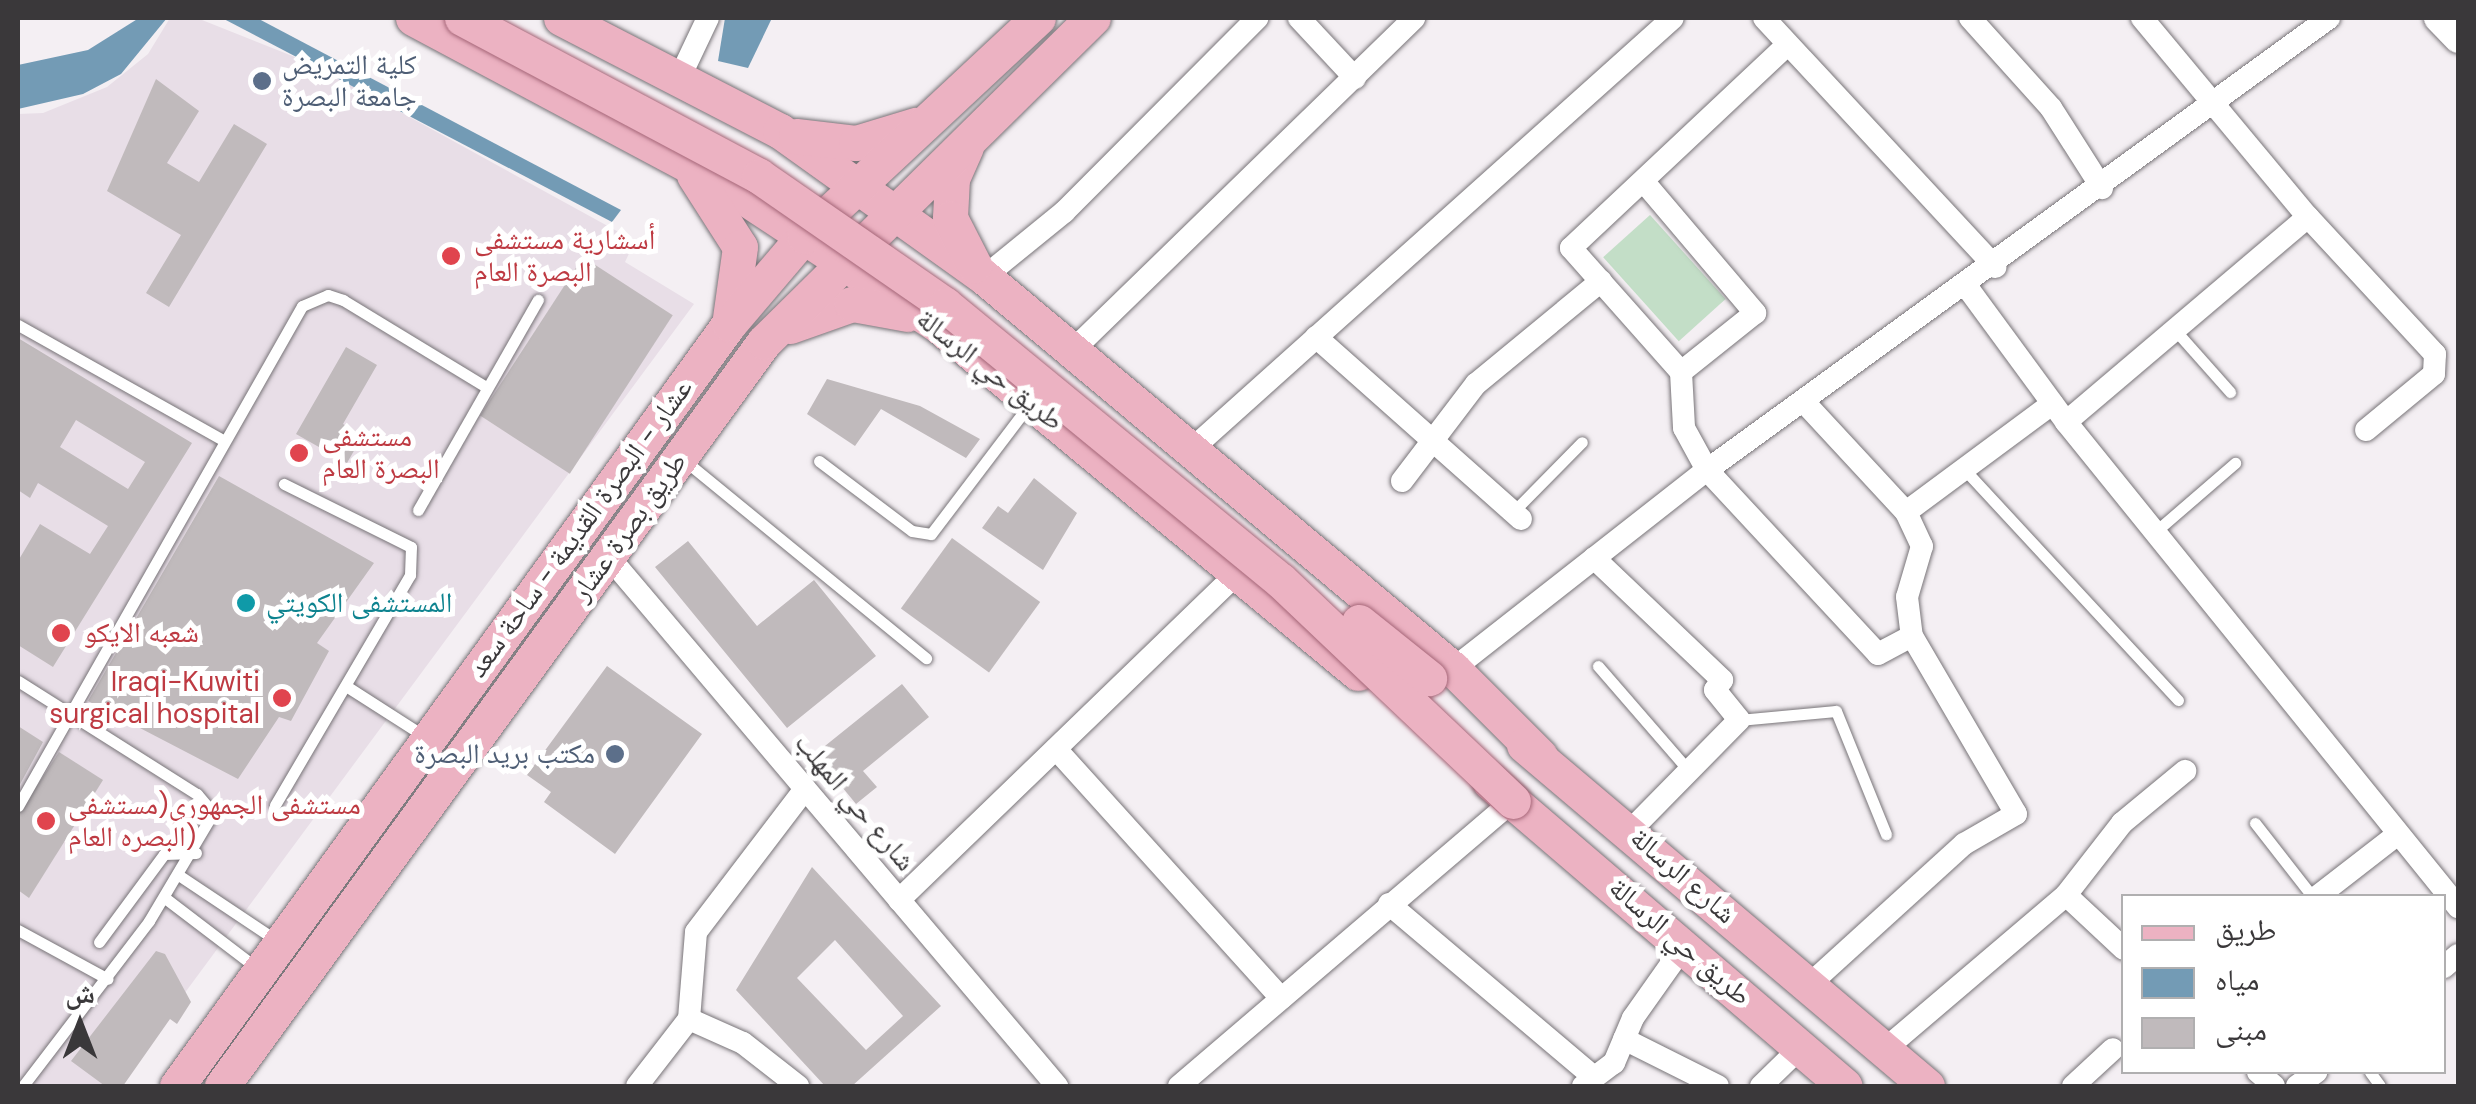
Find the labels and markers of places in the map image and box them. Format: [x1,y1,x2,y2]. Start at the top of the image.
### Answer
place label: كلية التمريض جامعة البصرة [282,48,417,114]
marker: كلية التمريض جامعة البصرة [251,70,273,92]
place label: أسشارية مستشفى البصرة العام [474,223,655,289]
marker: أسشارية مستشفى البصرة العام [438,243,464,269]
place label: مستشفى البصرة العام [322,420,440,486]
marker: مستشفى البصرة العام [286,440,312,466]
place label: المستشفى الكويتي [266,586,452,620]
marker: المستشفى الكويتي [235,592,257,614]
place label: شعبه الايكو [84,616,199,650]
marker: شعبه الايكو [48,620,74,646]
place label: Iraqi-Kuwiti surgical hospital [49,665,260,731]
marker: Iraqi-Kuwiti surgical hospital [269,685,295,711]
place label: مكتب بريد البصرة [414,737,595,771]
marker: مكتب بريد البصرة [604,743,626,765]
place label: مستشفى الجمهوري(مستشفى البصره العام) [68,788,361,854]
marker: مستشفى الجمهوري(مستشفى البصره العام) [33,808,59,834]

